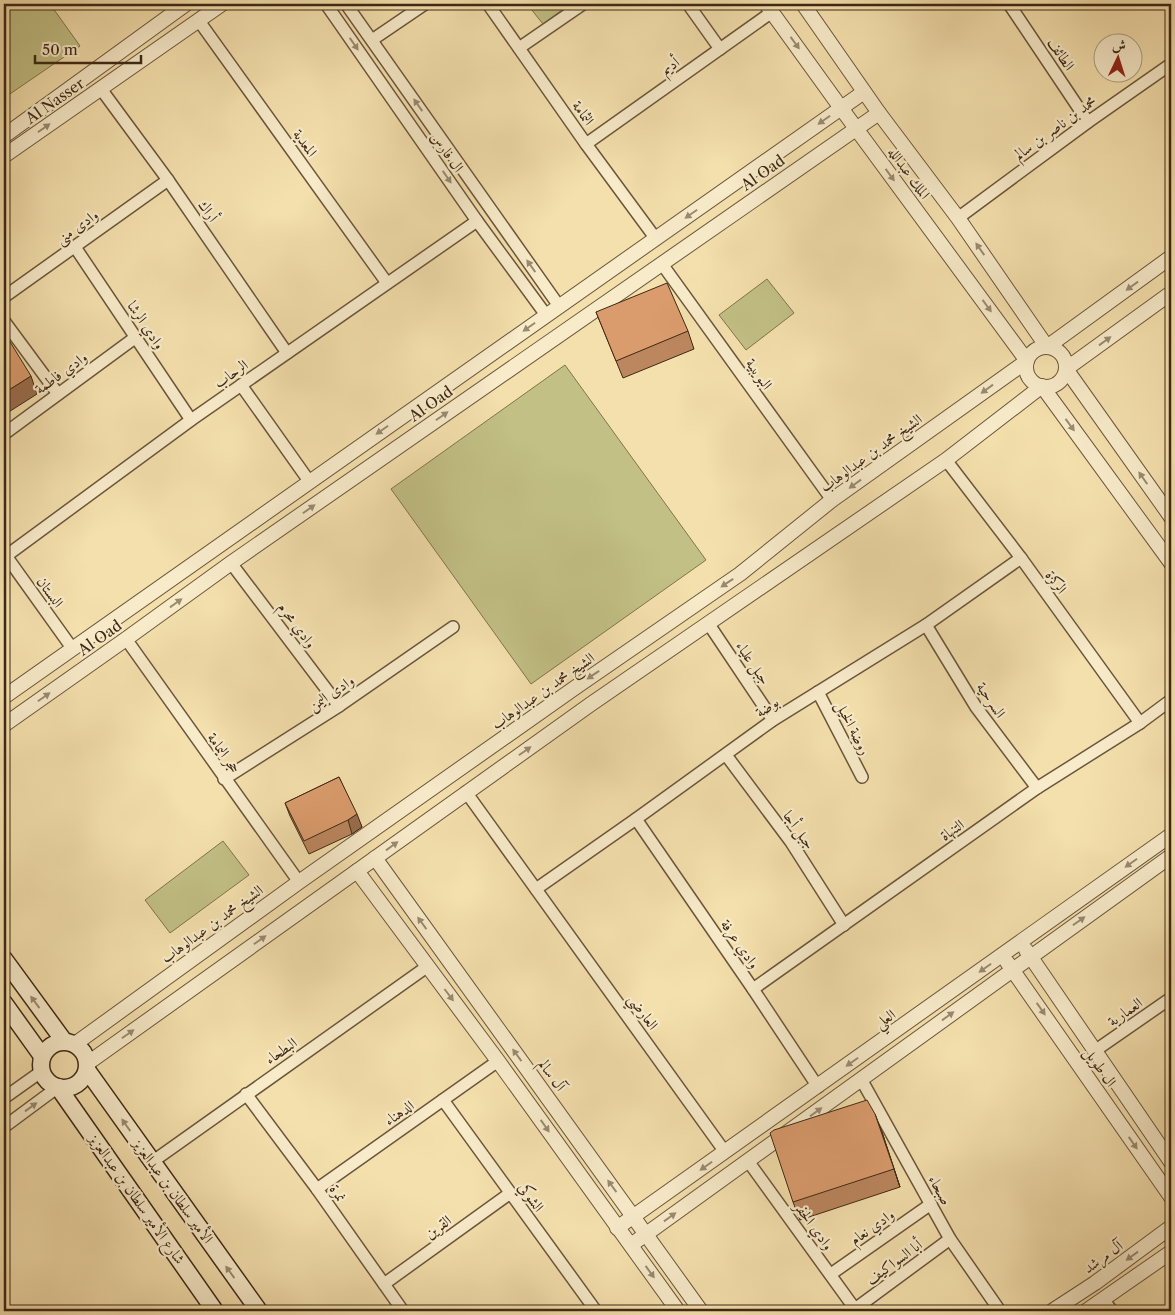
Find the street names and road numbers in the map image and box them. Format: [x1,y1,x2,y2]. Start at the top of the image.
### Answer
street label: الطائف [1044,34,1079,74]
street label: أديم [656,51,686,82]
street label: Al Nasser [21,73,88,128]
street label: محمد بن ناصر بن سالم [1010,91,1102,167]
street label: الثمامة [568,97,599,129]
street label: المعدية [289,125,322,160]
street label: ال فارس [427,128,468,176]
street label: الملك عبدالله [884,143,935,203]
street label: Al Oad [736,151,788,195]
street label: أراك [194,195,224,226]
street label: وادى منى [52,205,103,250]
street label: وادي الرشا [121,297,169,354]
street label: وادي فاطمة [31,347,93,400]
street label: البويبية [742,354,777,393]
street label: الرحاب [210,355,251,392]
street label: Al Oad [404,382,456,426]
street label: الشيخ محمد بن عبدالوهاب [816,409,929,500]
street label: الركزة [1041,566,1071,597]
street label: البستان [33,572,68,611]
street label: وادي محرم [271,598,321,654]
street label: Al Oad [73,616,125,660]
street label: جبل علياء [730,637,775,689]
street label: الشيخ محمد بن عبدالوهاب [487,648,601,737]
street label: وادى اليمن [304,670,358,716]
street label: السرحية [972,678,1010,722]
street label: بوضة [751,692,782,721]
street label: روضة الخيل [830,698,875,759]
street label: حجر اليمامة [203,729,245,777]
street label: جبل أجا [778,806,820,854]
street label: التنهاة [936,815,968,845]
street label: الشيخ محمد بن عبدالوهاب [157,880,270,971]
street label: وادي عرفة [714,915,764,974]
street label: العارضي [620,990,663,1036]
street label: العمارية [1104,993,1146,1030]
street label: العلي [871,1005,902,1037]
street label: البطحاء [261,1033,300,1068]
street label: ال طويل [1078,1043,1121,1091]
street label: آل سالم [531,1055,571,1098]
street label: الدهناء [380,1096,417,1130]
street label: شارع الأمير سلطان بن عبدالعزيز [81,1128,190,1270]
street label: الأمير سلطان بن عبدالعزيز [127,1132,219,1247]
street label: صبحاء [925,1171,956,1208]
street label: الشوكي [512,1178,549,1217]
street label: نمرة [325,1180,351,1206]
street label: وادي الحفر [787,1196,838,1255]
street label: وادي نعام [846,1204,900,1252]
street label: القرين [421,1211,455,1243]
street label: أبا السواكيف [861,1234,926,1288]
street label: آل مرشد [1079,1235,1129,1279]

